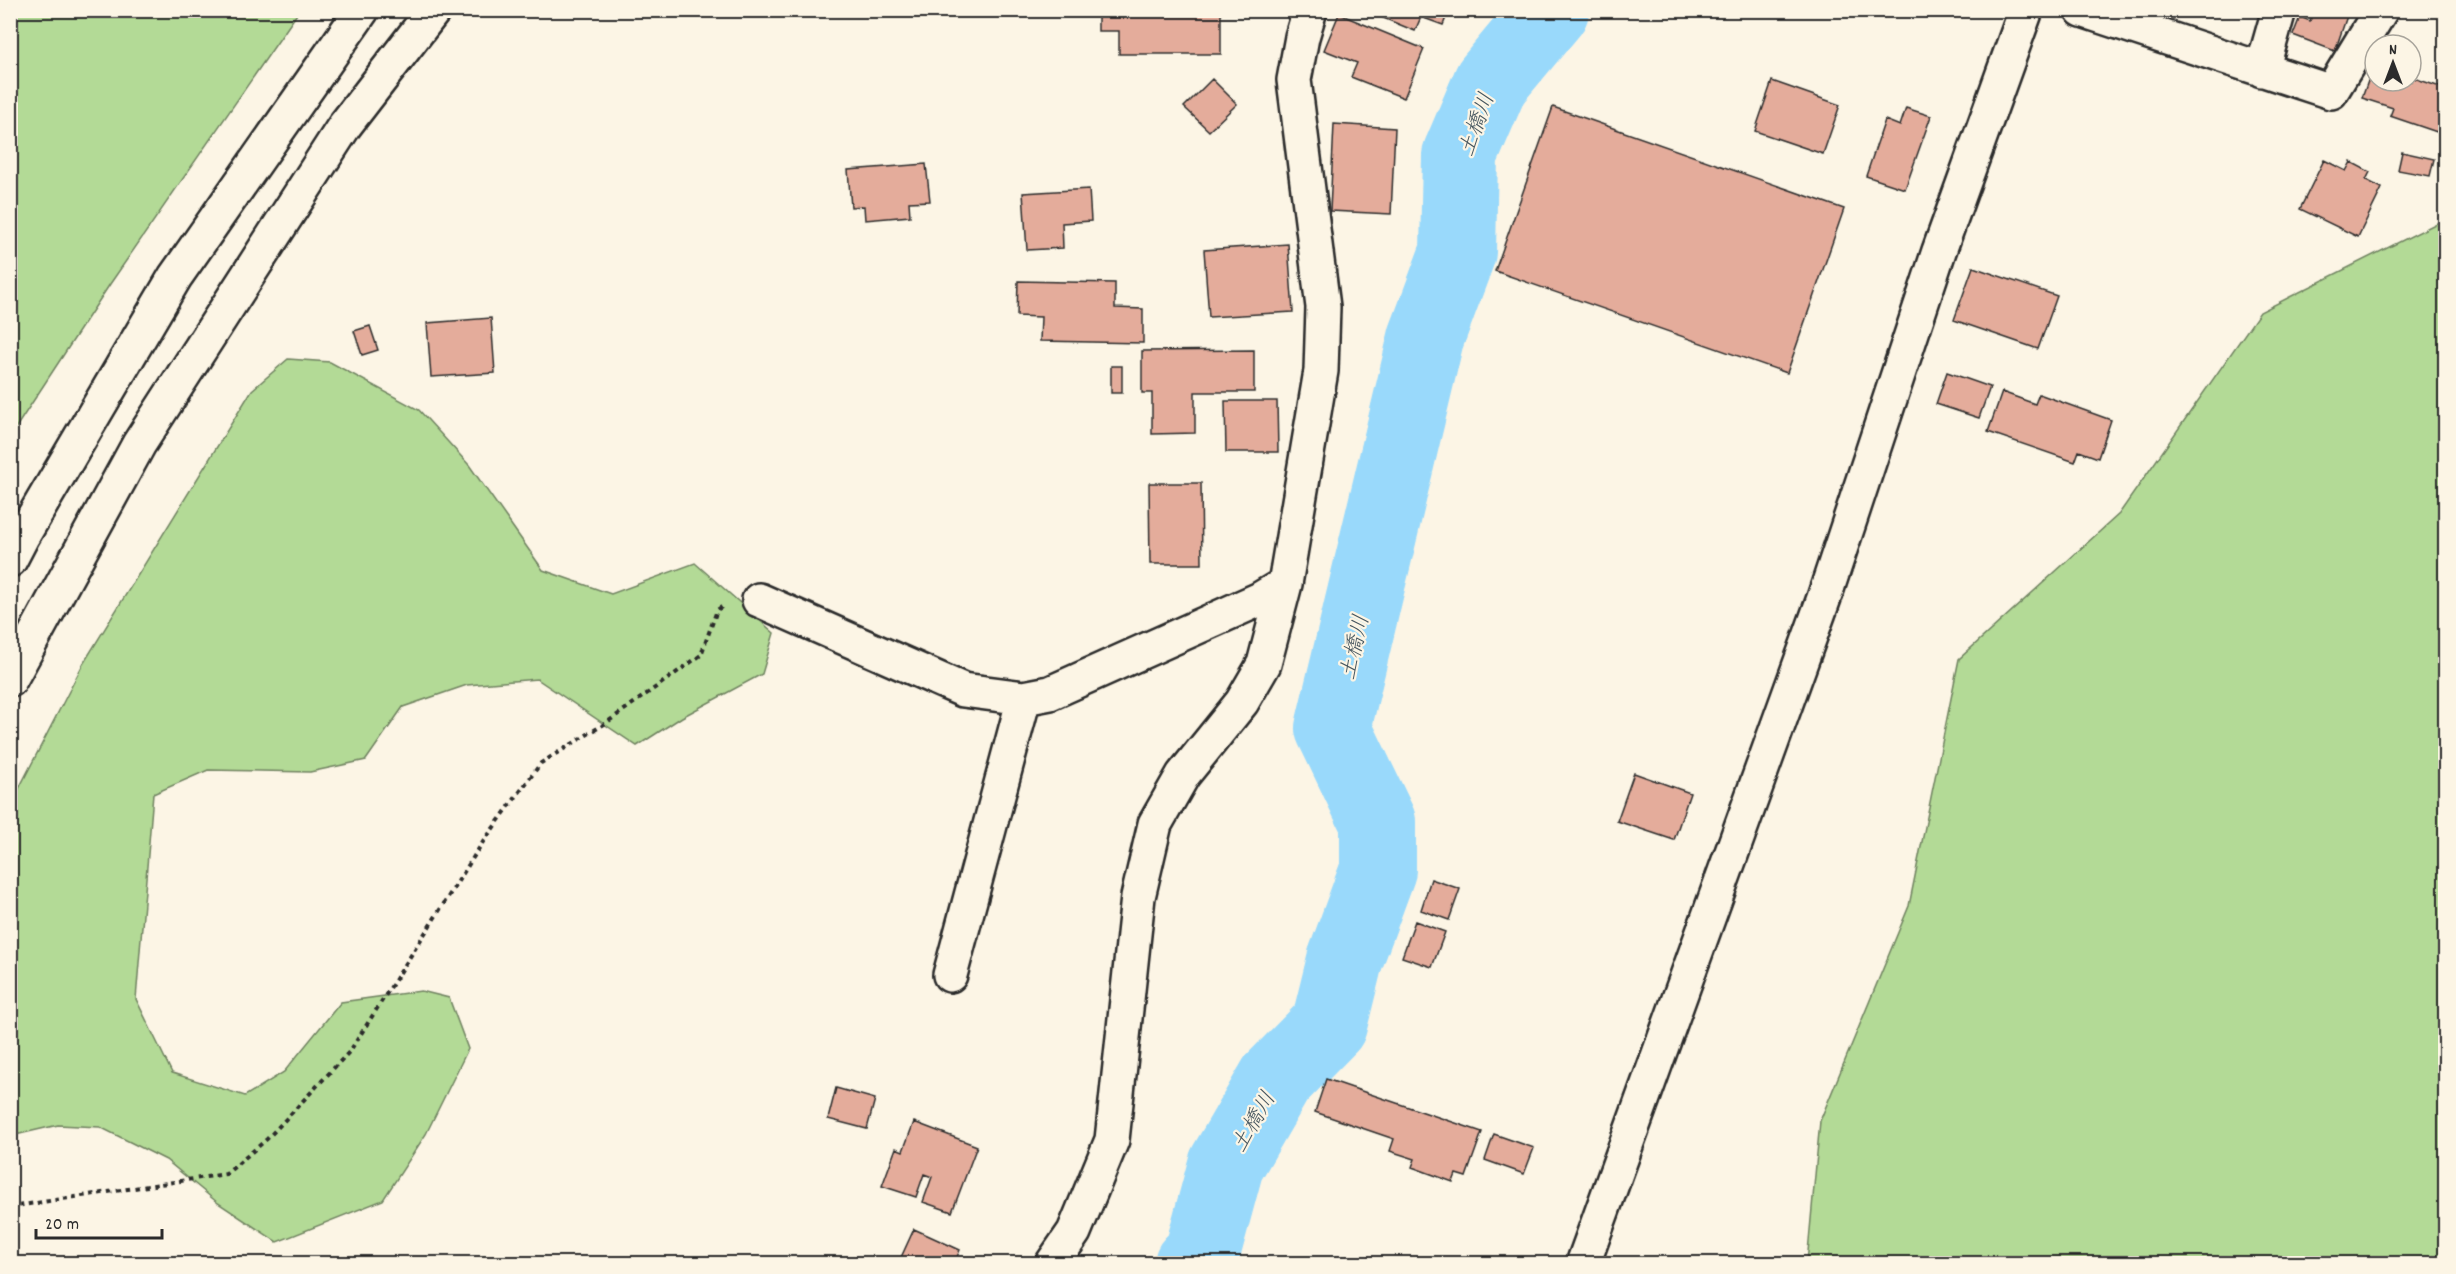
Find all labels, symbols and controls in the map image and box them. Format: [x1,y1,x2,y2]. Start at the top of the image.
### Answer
north arrow [2363,33,2423,93]
text: N [2389,39,2397,62]
water label: 土橋川 [1452,89,1504,162]
water label: 土橋川 [1334,612,1379,683]
water label: 土橋川 [1225,1086,1285,1159]
scale bar [36,1202,162,1240]
text: 20 m [45,1213,79,1238]

